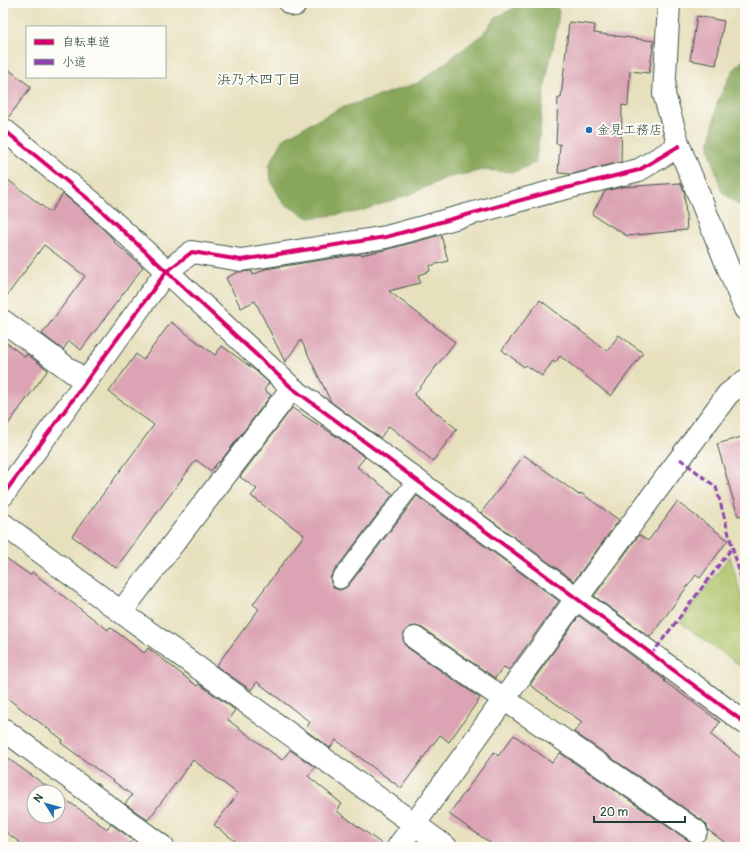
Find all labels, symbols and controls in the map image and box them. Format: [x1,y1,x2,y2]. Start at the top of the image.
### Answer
legend [26,26,166,78]
text: 自転車道 [62,35,110,50]
text: 小道 [62,55,86,70]
district label: 浜乃木四丁目 [217,71,301,88]
place label: 金見工務店 [597,122,662,138]
marker: 金見工務店 [584,125,594,135]
north arrow [26,784,66,824]
text: N [31,791,46,805]
scale bar [594,798,685,824]
text: 20 m [600,805,629,820]

